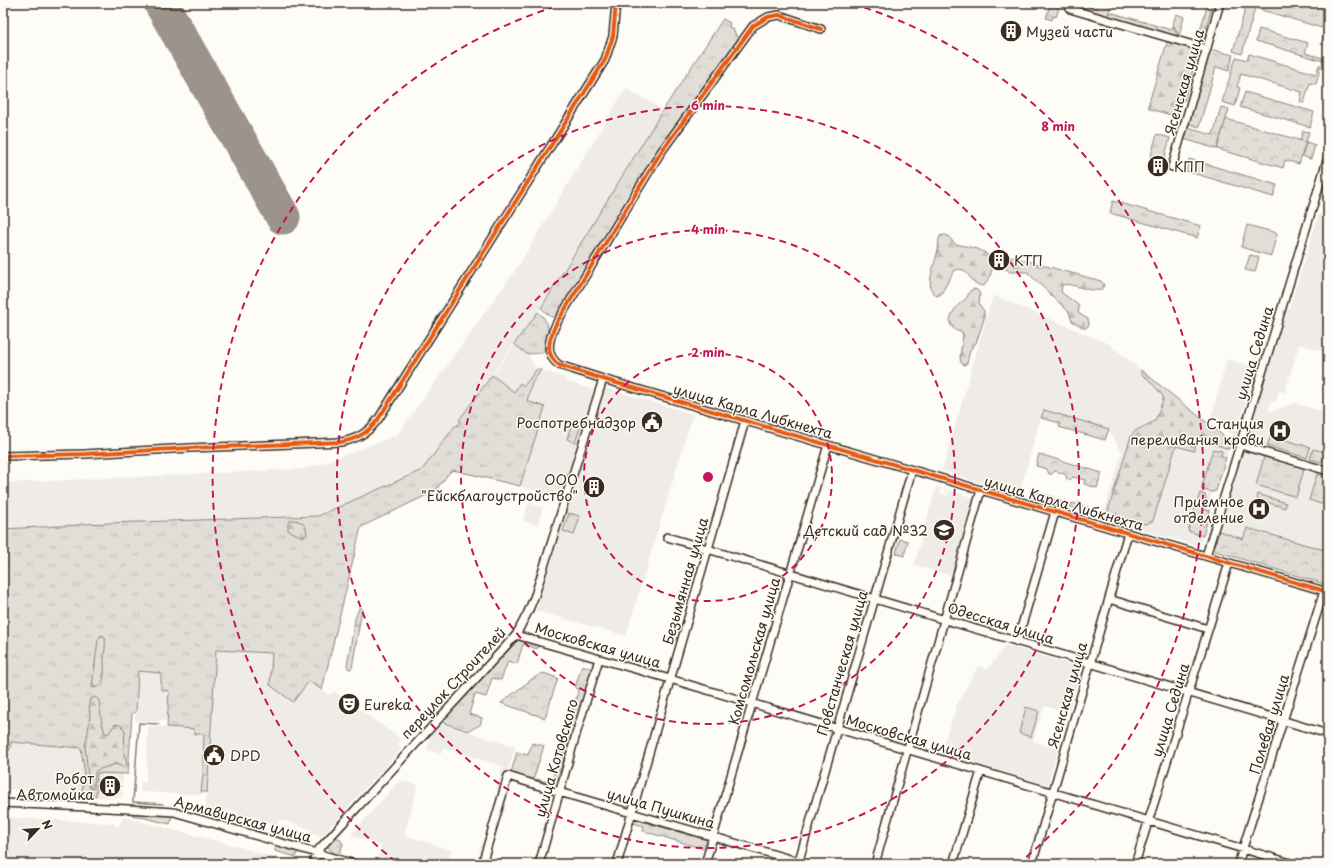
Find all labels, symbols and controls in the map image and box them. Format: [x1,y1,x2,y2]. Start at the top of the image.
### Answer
building icon: Музей части [998,18,1024,44]
place label: Музей части [1026,21,1113,42]
street label: Ясенская улица [1159,26,1209,138]
text: 6 min [691,96,725,114]
text: 8 min [1041,117,1075,135]
building icon: КПП [1145,153,1171,179]
place label: КПП [1174,156,1205,177]
text: 4 min [691,220,725,238]
building icon: КТП [986,247,1012,273]
place label: КТП [1014,250,1043,271]
street label: улица Седина [1230,303,1278,403]
text: 2 min [691,343,725,361]
street label: улица Карла Либкнехта [671,378,835,444]
public building icon: Роспотребнадзор [639,409,665,435]
place label: Роспотребнадзор [517,412,636,433]
place label: Станция переливания крови [1130,413,1264,450]
hospital icon: Станция переливания крови [1267,418,1293,444]
place label: ООО "Ейскблагоустройство" [421,469,578,506]
centre of rings [701,470,715,484]
street label: улица Карла Либкнехта [982,470,1146,536]
building icon: ООО "Ейскблагоустройство" [581,474,607,500]
place label: Приемное отделение [1173,491,1244,528]
hospital icon: Приемное отделение [1246,496,1272,522]
street label: Безымянная улица [657,515,713,647]
school or university icon: Детский сад №32 [931,517,957,543]
place label: Детский сад №32 [803,520,928,541]
street label: Комсомольская улица [723,575,785,727]
street label: Повстанческая улица [811,588,873,738]
street label: Одесская улица [945,597,1057,649]
street label: Московская улица [533,617,664,673]
street label: переулок Строителей [396,622,510,744]
street label: Ясенская улица [1042,639,1092,751]
street label: улица Седина [1146,660,1194,760]
street label: Полевая улица [1244,671,1294,777]
theatre icon: Eureka [336,691,362,717]
place label: Eureka [364,694,412,715]
street label: улица Котовского [529,696,583,820]
street label: Московская улица [844,709,975,765]
public building icon: DPD [201,742,227,768]
place label: DPD [230,745,261,766]
place label: Робот Автомойка [16,768,94,805]
building icon: Робот Автомойка [97,773,123,799]
street label: улица Пушкина [605,783,717,833]
street label: Армавирская улица [172,791,314,847]
north arrow [18,809,58,849]
text: N [38,817,57,832]

